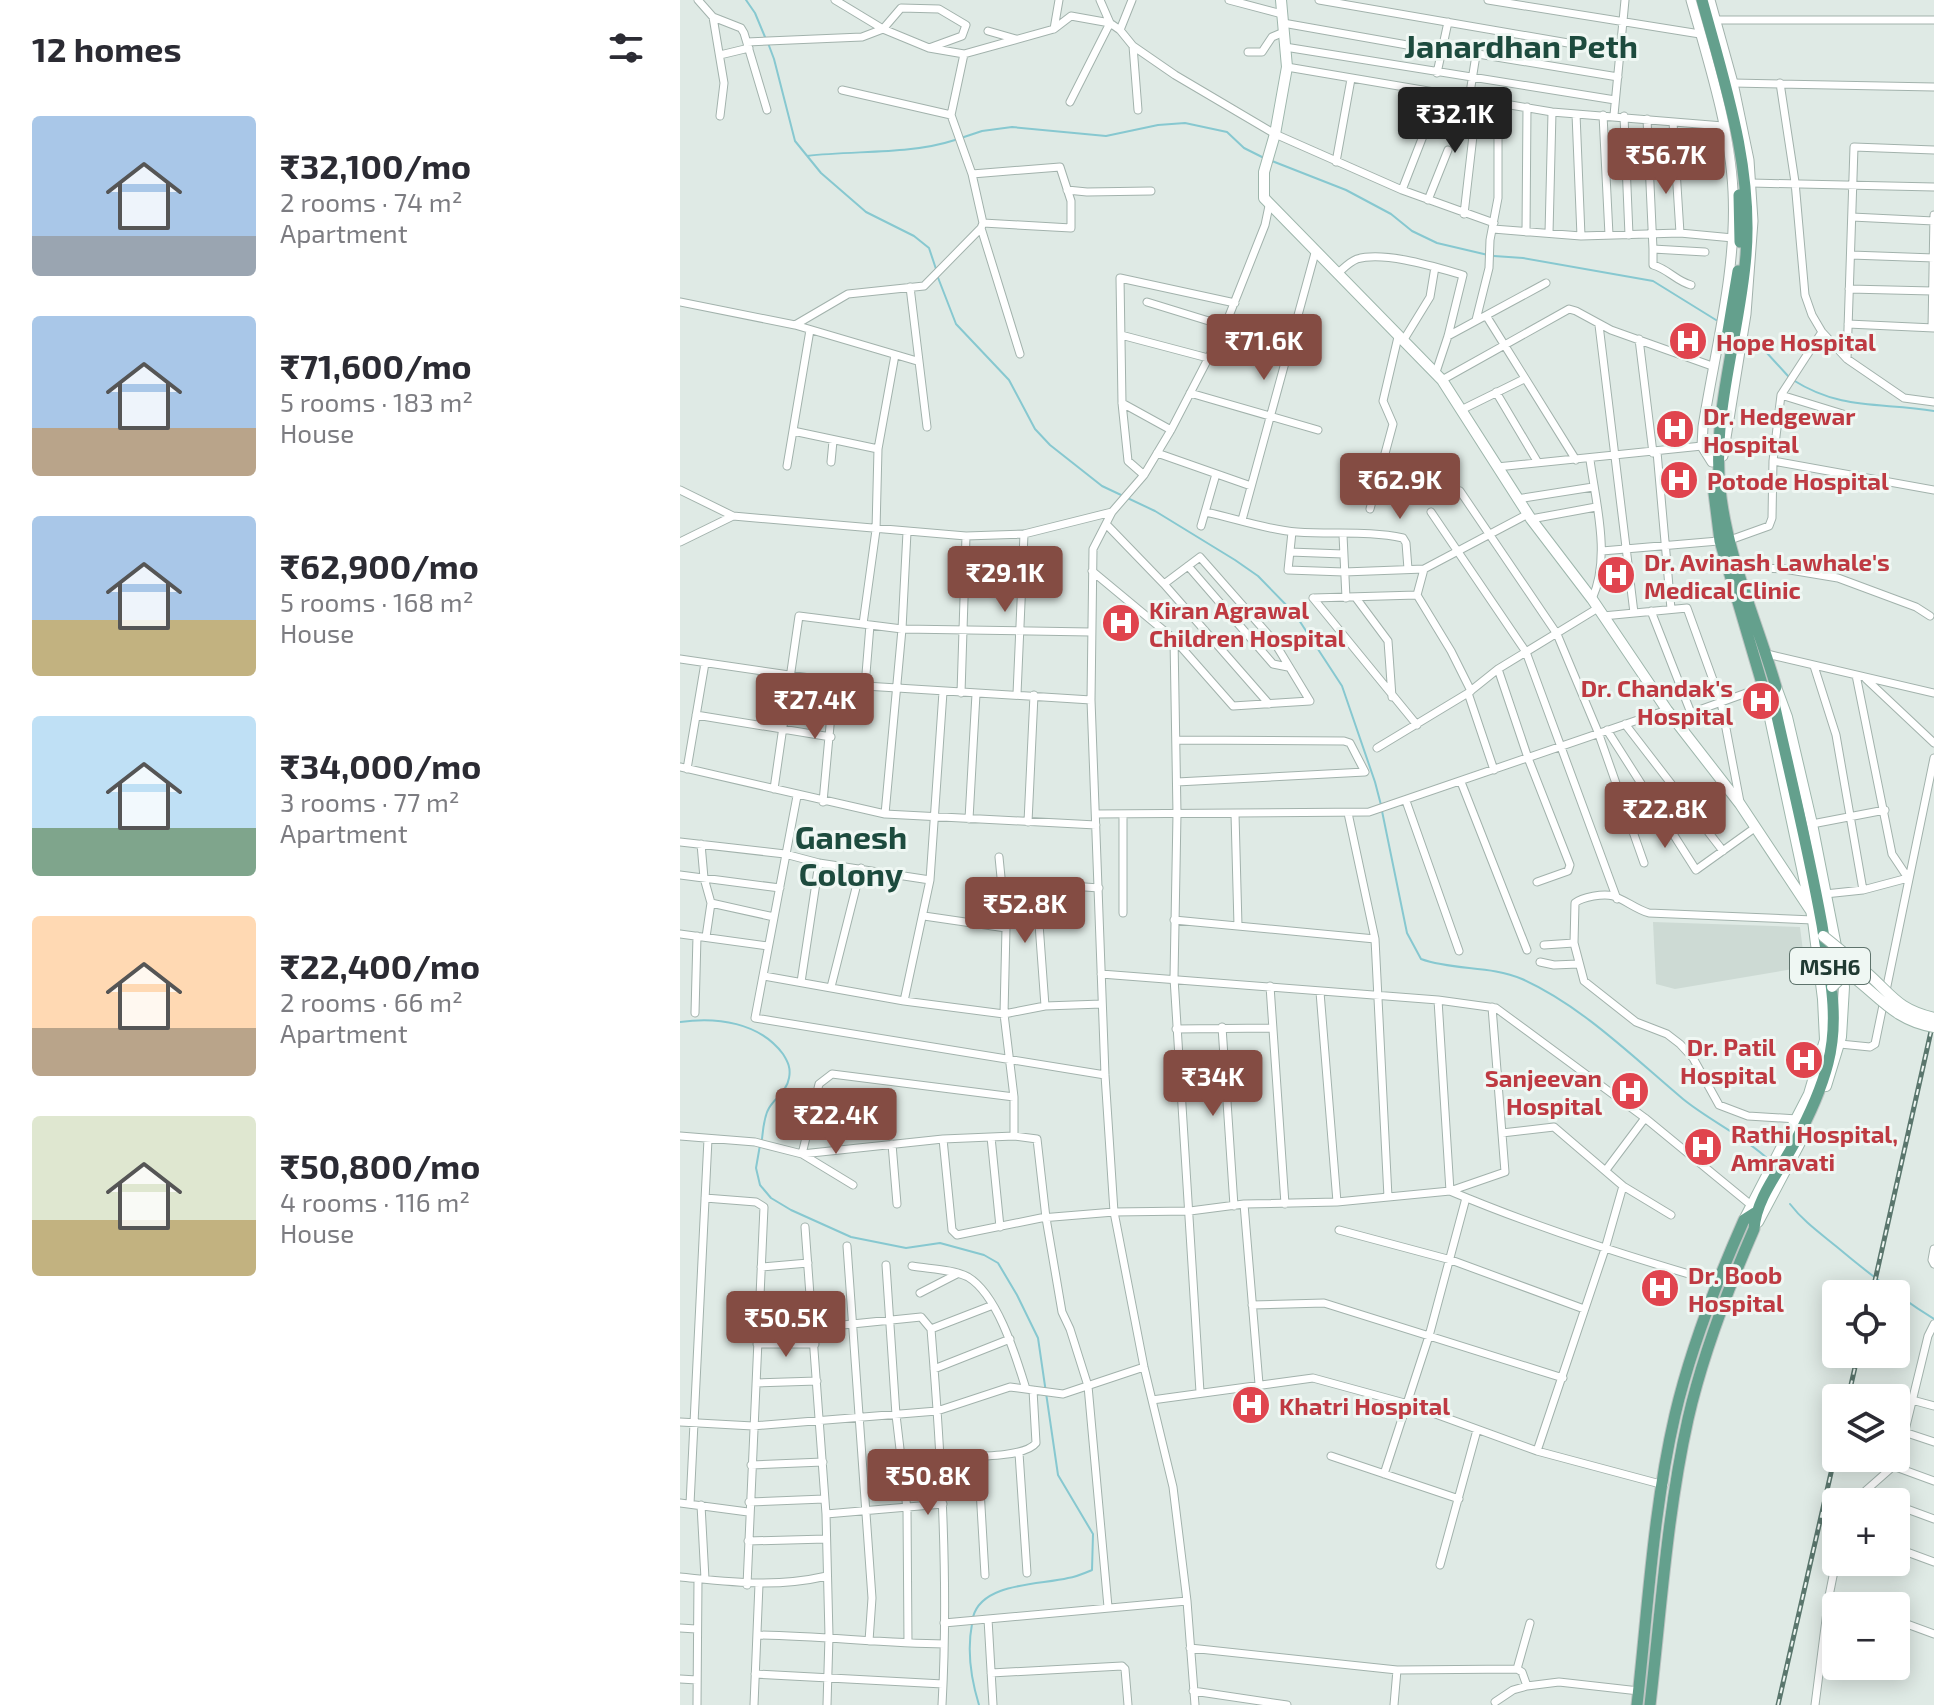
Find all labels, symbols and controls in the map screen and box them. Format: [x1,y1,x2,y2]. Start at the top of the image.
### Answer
icon: filters [604,26,648,70]
district label: Janardhan Peth [1404,26,1638,64]
text: 12 homes [32,28,181,69]
pin: ₹32.1K [1390,87,1520,155]
text: ₹32.1K [1416,97,1494,128]
pin: ₹56.7K [1601,128,1731,196]
text: ₹56.7K [1626,138,1706,169]
text: ₹32,100/mo [280,145,471,186]
icon: home [96,148,192,244]
text: 2 rooms · 74 m² [280,186,462,217]
text: Apartment [280,217,408,248]
pin: ₹71.6K [1199,314,1329,382]
hospital icon: Hope Hospital [1667,320,1709,362]
text: ₹71.6K [1225,324,1303,355]
place label: Hope Hospital [1716,327,1876,356]
text: ₹71,600/mo [280,345,472,386]
icon: home [96,348,192,444]
text: 5 rooms · 183 m² [280,386,473,417]
place label: Dr. Hedgewar Hospital [1703,401,1856,458]
hospital icon: Dr. Hedgewar Hospital [1654,408,1696,450]
text: House [280,417,354,448]
pin: ₹62.9K [1335,453,1465,521]
hospital icon: Potode Hospital [1658,459,1700,501]
text: ₹62.9K [1358,463,1442,494]
place label: Potode Hospital [1707,466,1889,495]
text: ₹62,900/mo [280,545,479,586]
pin: ₹29.1K [940,546,1070,614]
place label: Dr. Avinash Lawhale's Medical Clinic [1644,547,1890,604]
icon: home [96,548,192,644]
hospital icon: Dr. Avinash Lawhale's Medical Clinic [1595,554,1637,596]
text: ₹29.1K [966,556,1044,587]
text: 5 rooms · 168 m² [280,586,473,617]
place label: Kiran Agrawal Children Hospital [1149,595,1346,652]
hospital icon: Kiran Agrawal Children Hospital [1100,602,1142,644]
text: House [280,617,354,648]
pin: ₹27.4K [750,673,880,741]
place label: Dr. Chandak's Hospital [1581,673,1733,730]
hospital icon: Dr. Chandak's Hospital [1740,680,1782,722]
text: ₹27.4K [774,683,856,714]
text: ₹34,000/mo [280,745,481,786]
icon: home [96,748,192,844]
pin: ₹22.8K [1600,782,1730,850]
text: 3 rooms · 77 m² [280,786,460,817]
text: ₹22.8K [1623,792,1707,823]
text: Apartment [280,817,408,848]
district label: Ganesh Colony [795,817,907,893]
pin: ₹52.8K [960,877,1090,945]
text: ₹52.8K [983,887,1067,918]
text: ₹22,400/mo [280,945,480,986]
icon: home [96,948,192,1044]
road number: MSH6 [1790,948,1870,984]
text: 2 rooms · 66 m² [280,986,463,1017]
text: Apartment [280,1017,408,1048]
place label: Dr. Patil Hospital [1680,1032,1776,1089]
hospital icon: Dr. Patil Hospital [1783,1039,1825,1081]
pin: ₹34K [1166,1050,1260,1118]
text: ₹34K [1181,1060,1245,1091]
place label: Sanjeevan Hospital [1485,1063,1602,1120]
hospital icon: Sanjeevan Hospital [1609,1070,1651,1112]
pin: ₹22.4K [771,1088,901,1156]
text: ₹22.4K [794,1098,878,1129]
place label: Rathi Hospital, Amravati [1731,1119,1898,1176]
hospital icon: Rathi Hospital, Amravati [1682,1126,1724,1168]
text: ₹50,800/mo [280,1145,480,1186]
icon: home [96,1148,192,1244]
text: 4 rooms · 116 m² [280,1186,470,1217]
text: House [280,1217,354,1248]
place label: Dr. Boob Hospital [1688,1260,1784,1317]
hospital icon: Dr. Boob Hospital [1639,1267,1681,1309]
map controls [1822,1280,1910,1680]
button: locate [1822,1280,1910,1368]
pin: ₹50.5K [721,1291,851,1359]
text: ₹50.5K [744,1301,828,1332]
hospital icon: Khatri Hospital [1230,1384,1272,1426]
button: layers [1822,1384,1910,1472]
place label: Khatri Hospital [1279,1391,1450,1420]
pin: ₹50.8K [863,1449,993,1517]
text: ₹50.8K [885,1459,971,1490]
button: + [1822,1488,1910,1576]
button: − [1822,1592,1910,1680]

